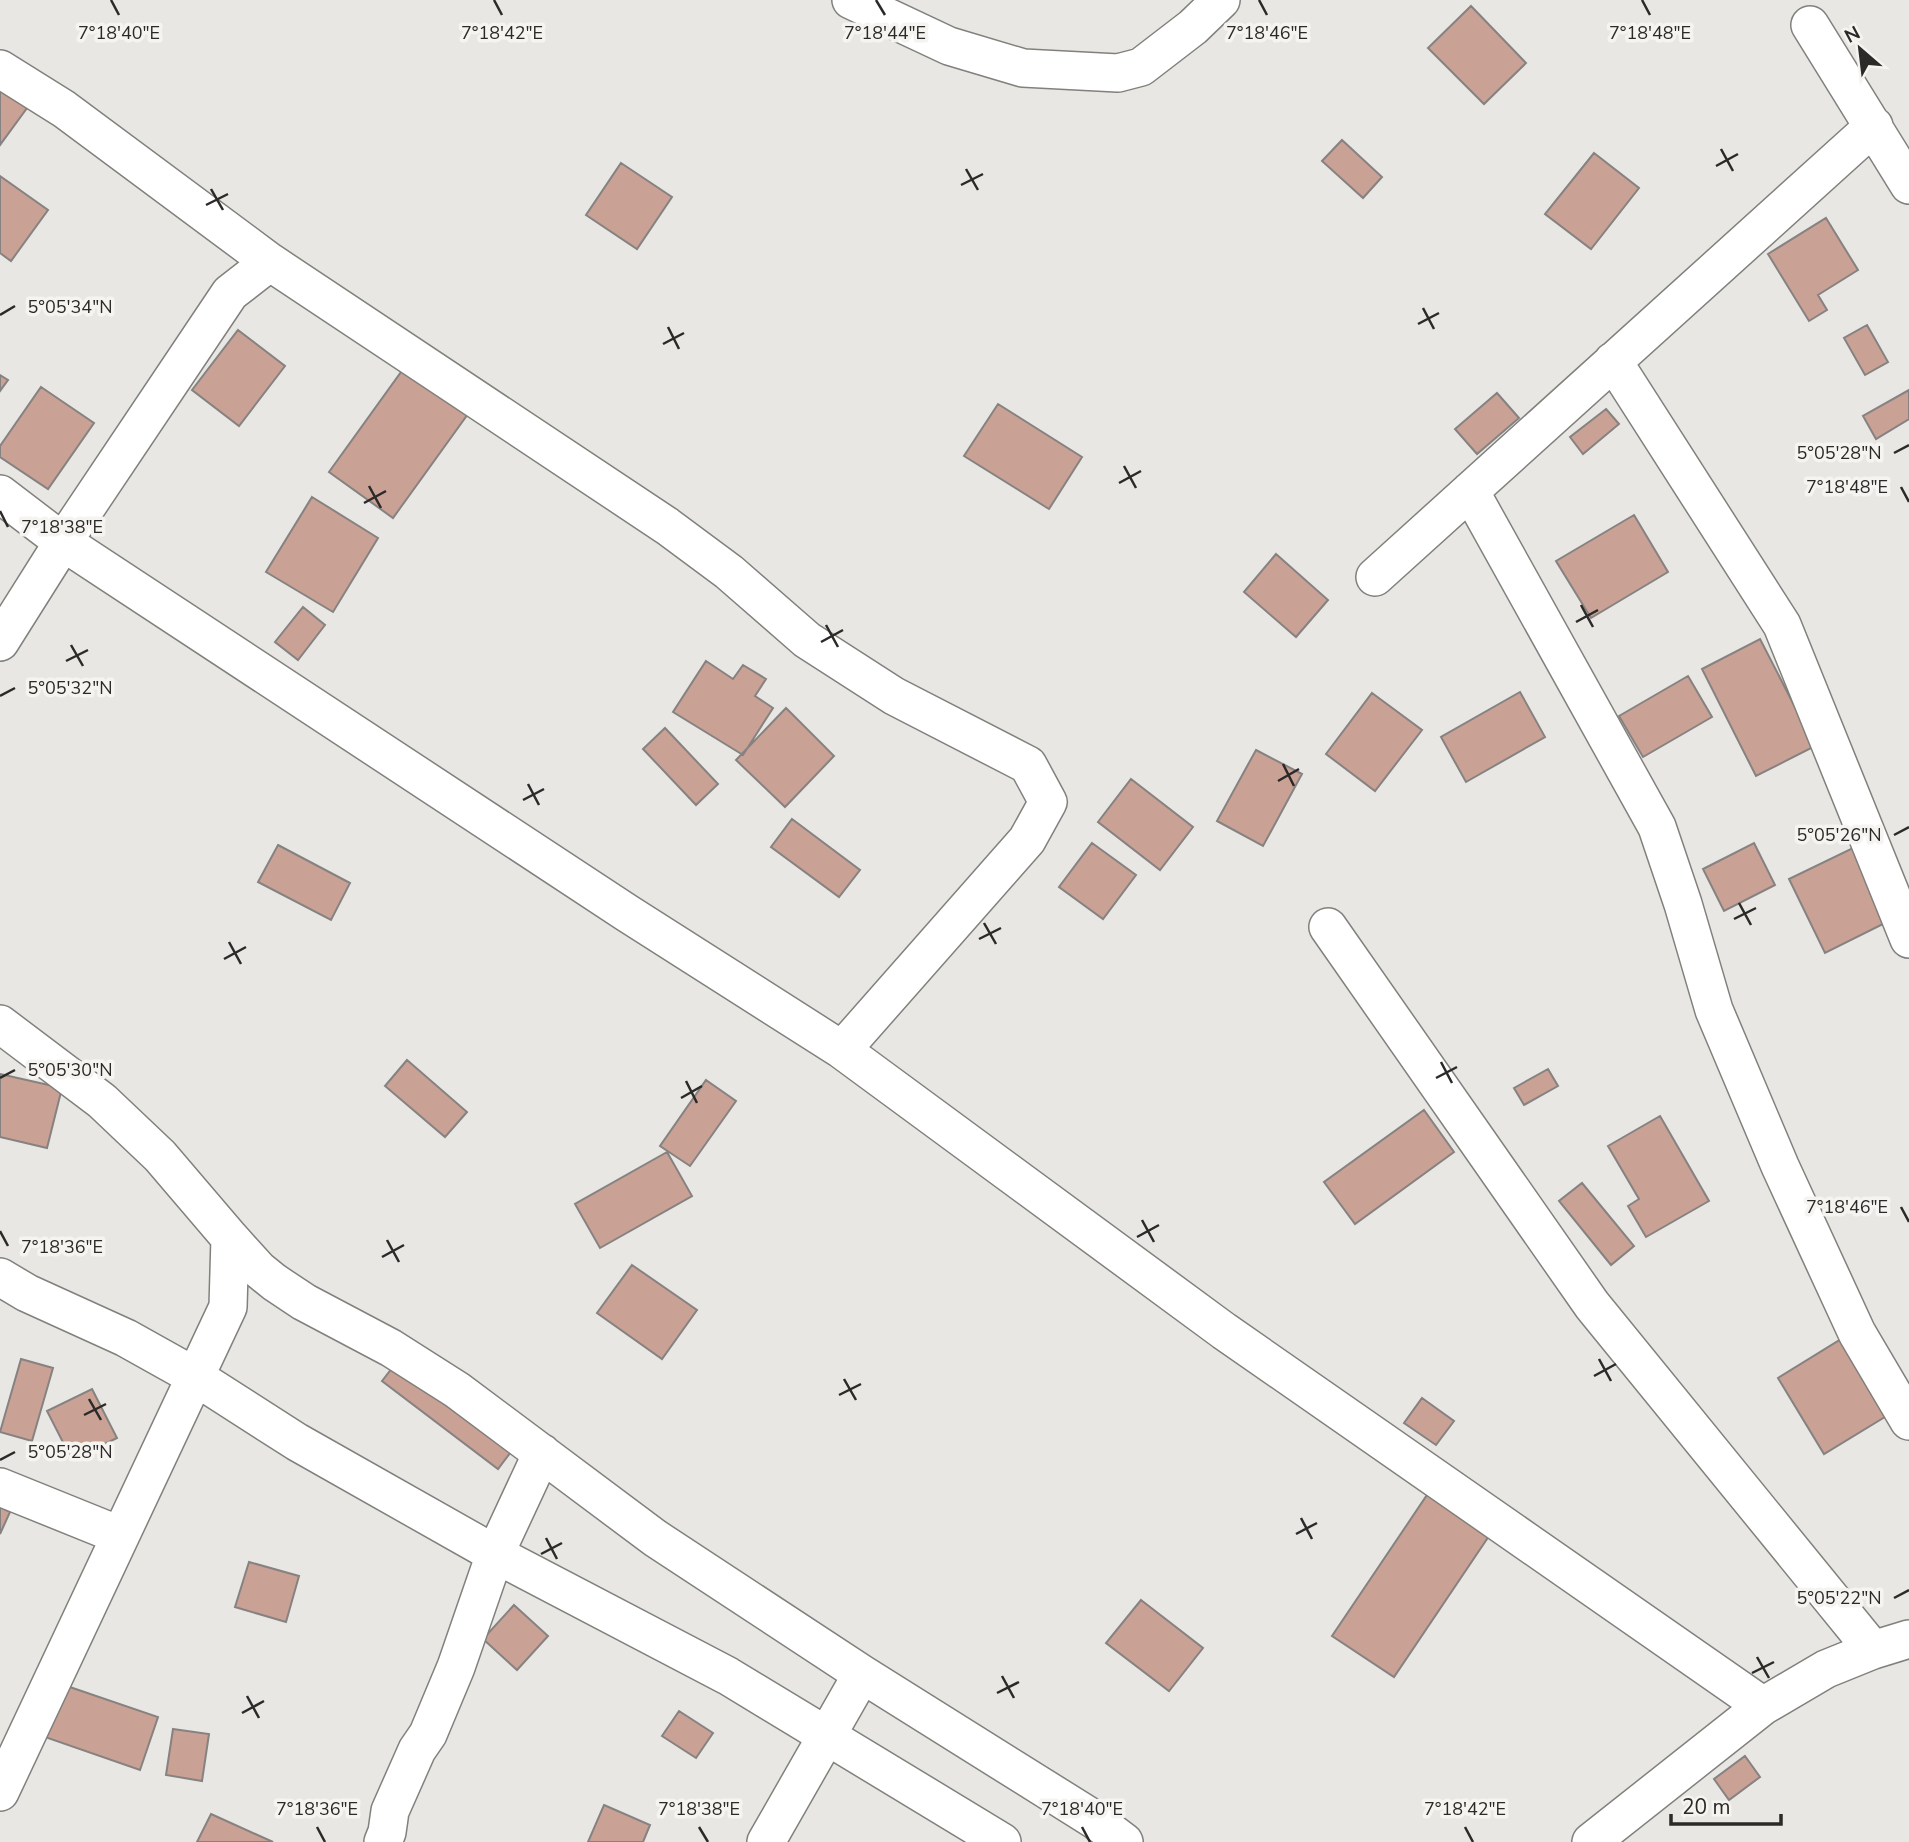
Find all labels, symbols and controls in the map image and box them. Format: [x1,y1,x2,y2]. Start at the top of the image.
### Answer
north arrow [1825,14,1895,84]
text: N [1840,20,1865,50]
text: 7°18'40"E [78,21,160,45]
text: 7°18'42"E [461,21,543,45]
text: 7°18'44"E [844,21,926,45]
text: 7°18'46"E [1226,21,1308,45]
text: 7°18'48"E [1609,21,1691,45]
text: 5°05'34"N [27,295,113,319]
text: 5°05'28"N [1796,441,1882,465]
text: 7°18'48"E [1806,475,1888,499]
text: 7°18'38"E [21,515,103,539]
text: 5°05'32"N [27,676,113,700]
text: 5°05'26"N [1796,823,1882,847]
text: 5°05'30"N [27,1058,113,1082]
text: 7°18'46"E [1806,1195,1888,1219]
text: 7°18'36"E [21,1235,103,1259]
text: 5°05'28"N [27,1440,113,1464]
text: 5°05'22"N [1796,1586,1882,1610]
scale bar [1671,1783,1781,1827]
text: 20 m [1682,1793,1731,1821]
text: 7°18'36"E [276,1797,358,1821]
text: 7°18'38"E [658,1797,740,1821]
text: 7°18'40"E [1041,1797,1123,1821]
text: 7°18'42"E [1424,1797,1506,1821]

